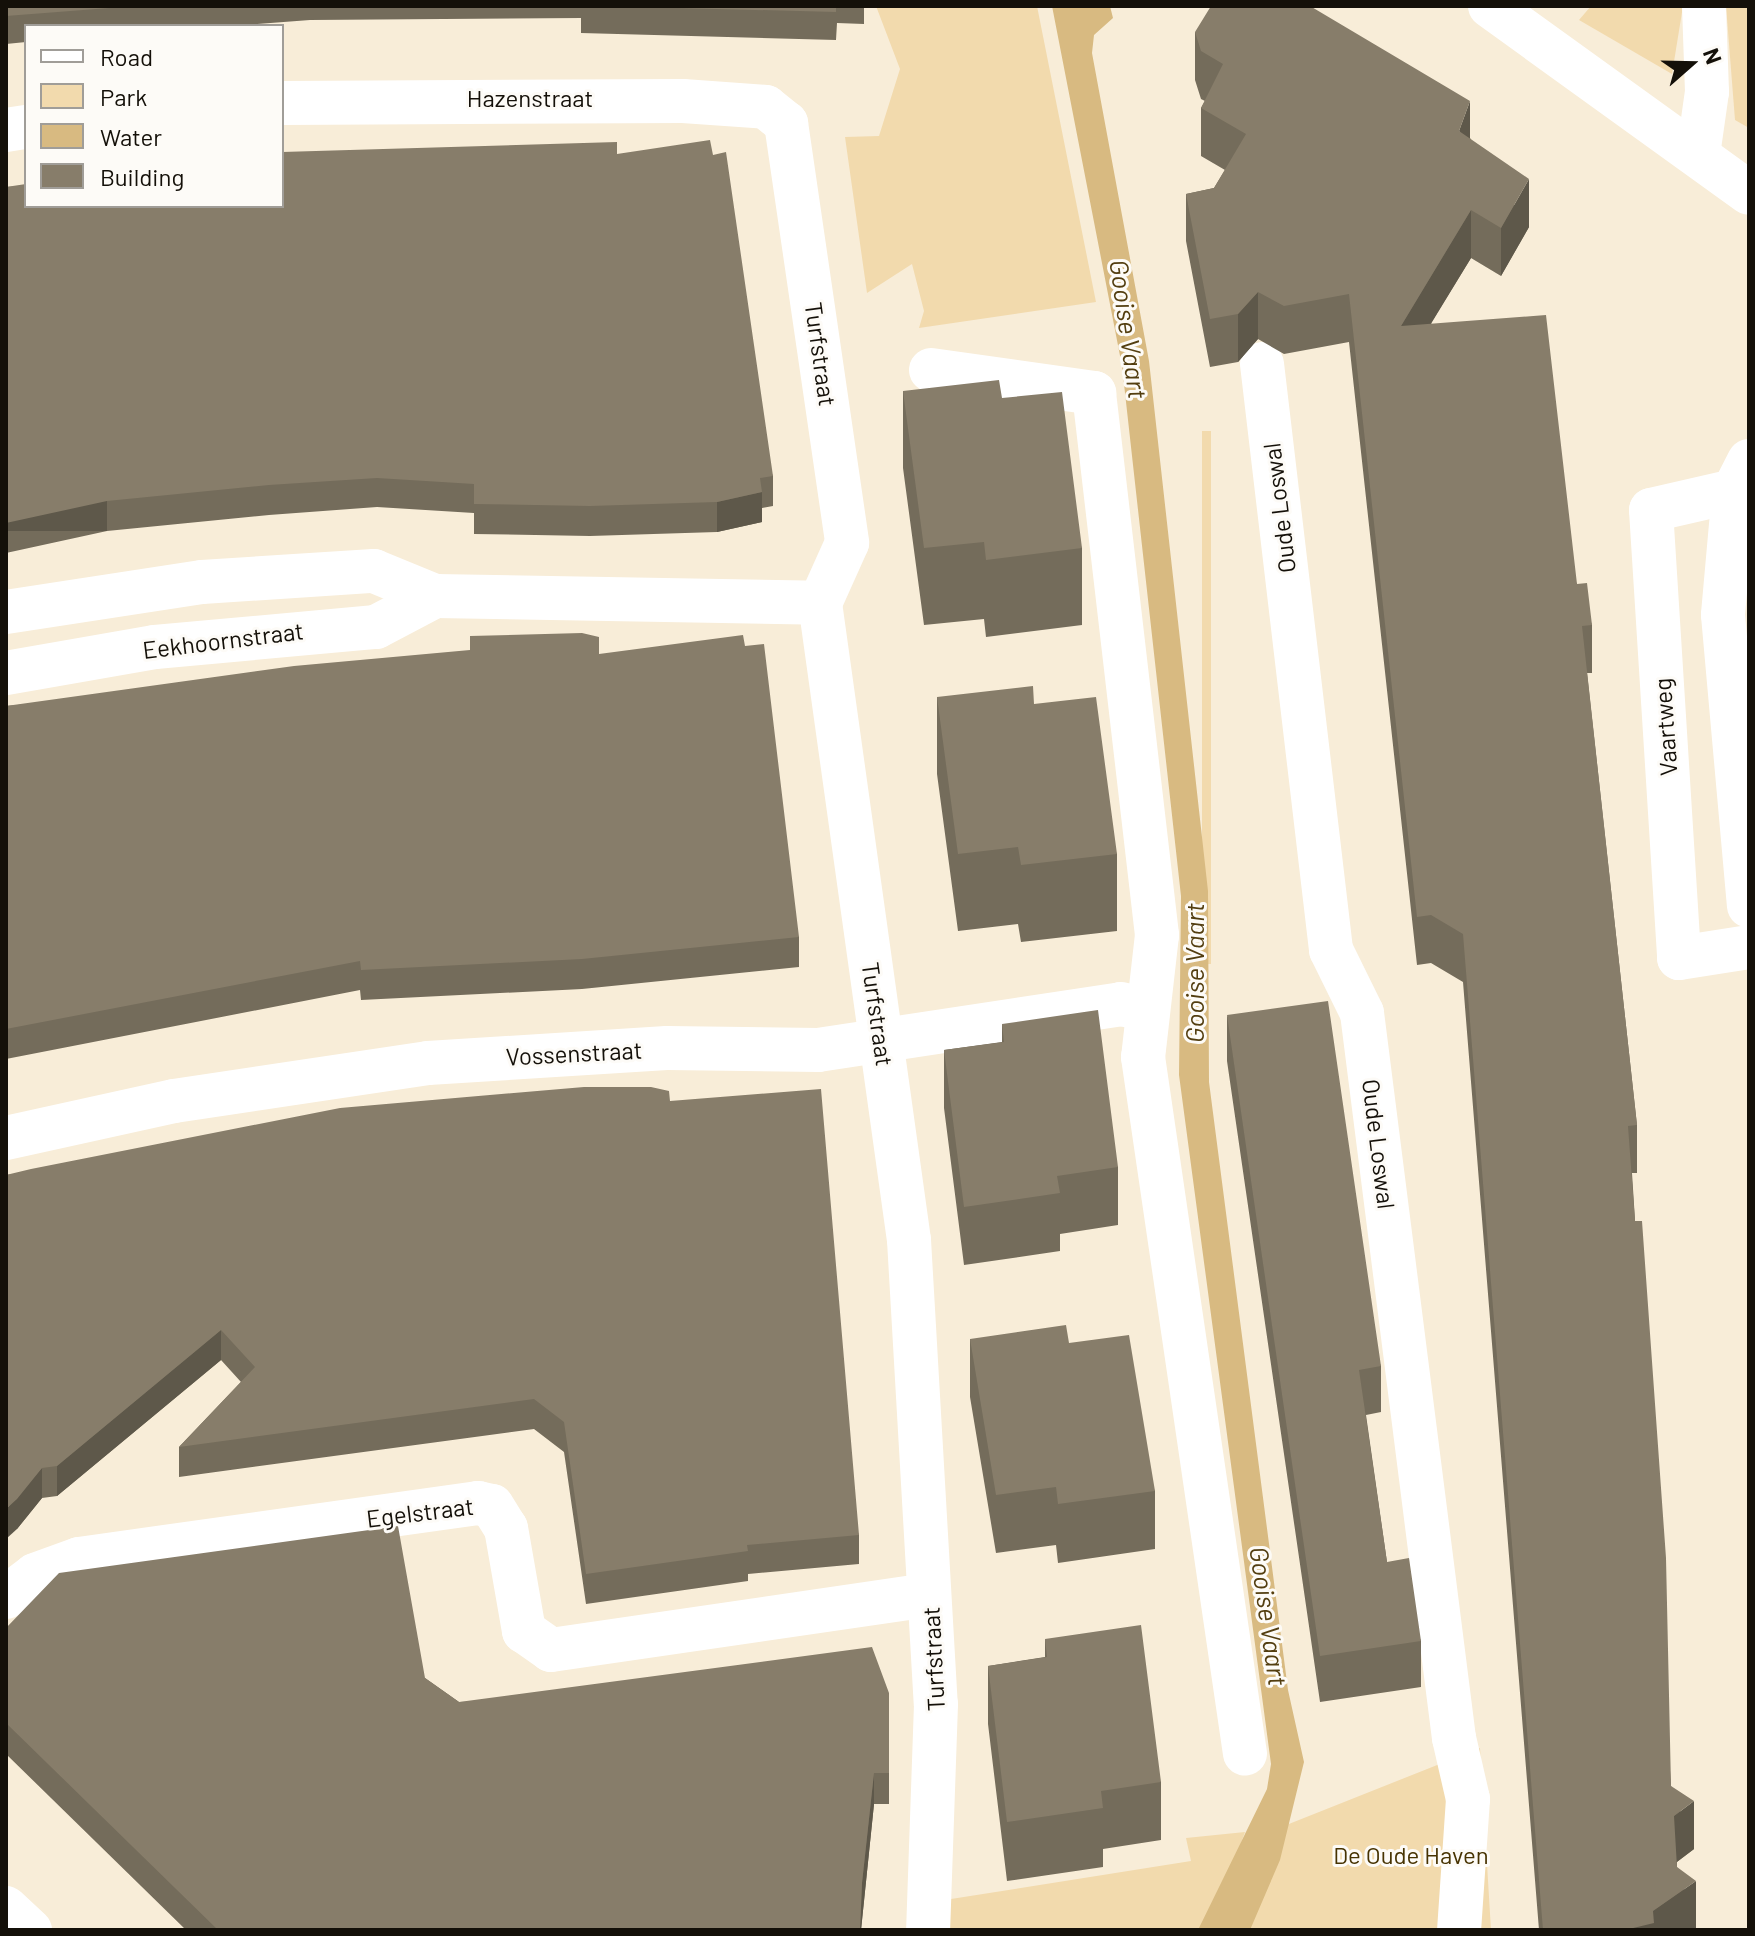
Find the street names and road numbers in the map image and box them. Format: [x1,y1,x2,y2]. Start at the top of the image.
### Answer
street label: Hazenstraat [467,84,593,112]
street label: Turfstraat [799,300,843,408]
street label: Oude Loswal [1257,441,1301,575]
street label: Eekhoornstraat [141,616,305,664]
street label: Vaartweg [1647,677,1683,777]
street label: Turfstraat [856,960,900,1068]
street label: Vossenstraat [505,1035,643,1071]
street label: Oude Loswal [1357,1077,1401,1211]
street label: Egelstraat [365,1491,475,1533]
street label: Turfstraat [916,1606,950,1712]

